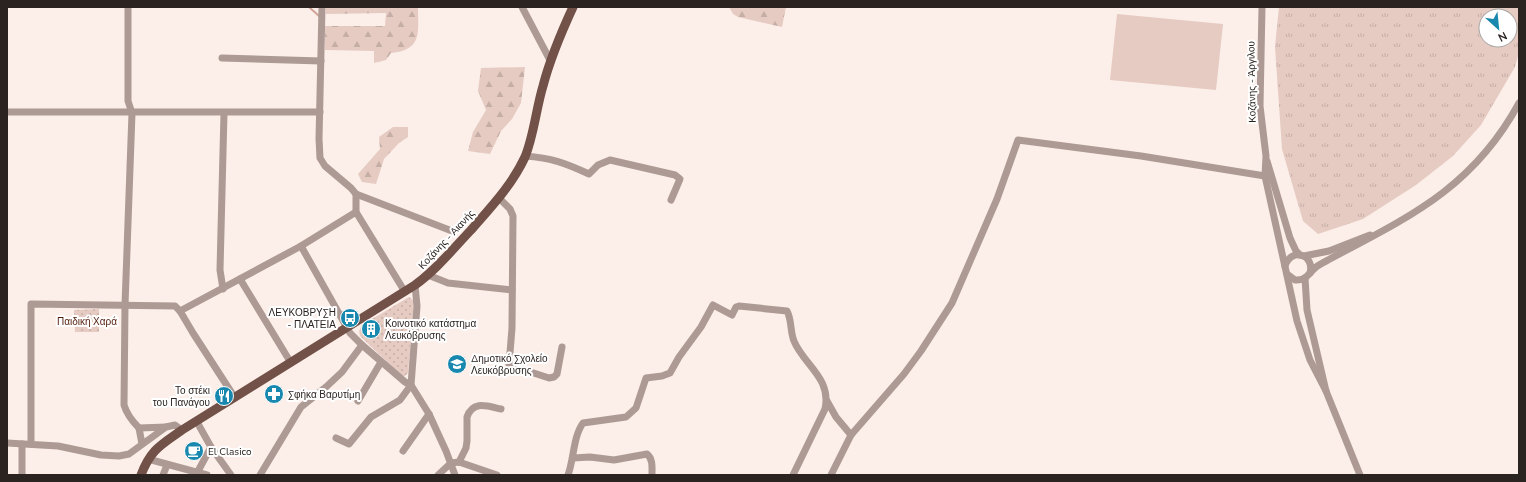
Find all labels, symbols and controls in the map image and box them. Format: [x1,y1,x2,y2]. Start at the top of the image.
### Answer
north arrow [1478,8,1518,48]
text: N [1495,28,1509,45]
street label: Κοζάνης - Άργιλου [1244,41,1260,123]
street label: Κοζάνης - Αιανής [416,207,478,272]
place label: ΛΕΥΚΟΒΡΥΣΗ - ΠΛΑΤΕΙΑ [269,306,336,332]
bus stop icon: ΛΕΥΚΟΒΡΥΣΗ - ΠΛΑΤΕΙΑ [339,307,361,329]
park label: Παιδική Χαρά [57,315,117,329]
place label: Κοινοτικό κατάστημα Λευκόβρυσης [385,317,476,343]
building icon: Κοινοτικό κατάστημα Λευκόβρυσης [360,318,382,340]
place label: Δημοτικό Σχολείο Λευκόβρυσης [471,352,548,378]
school or university icon: Δημοτικό Σχολείο Λευκόβρυσης [446,353,468,375]
pharmacy icon: Σφήκα Βαρυτίμη [263,383,285,405]
place label: Το στέκι του Πανάγου [153,384,210,410]
restaurant icon: Το στέκι του Πανάγου [213,385,235,407]
place label: Σφήκα Βαρυτίμη [288,388,360,402]
cafe icon: El Clasico [183,440,205,462]
place label: El Clasico [208,445,252,459]

